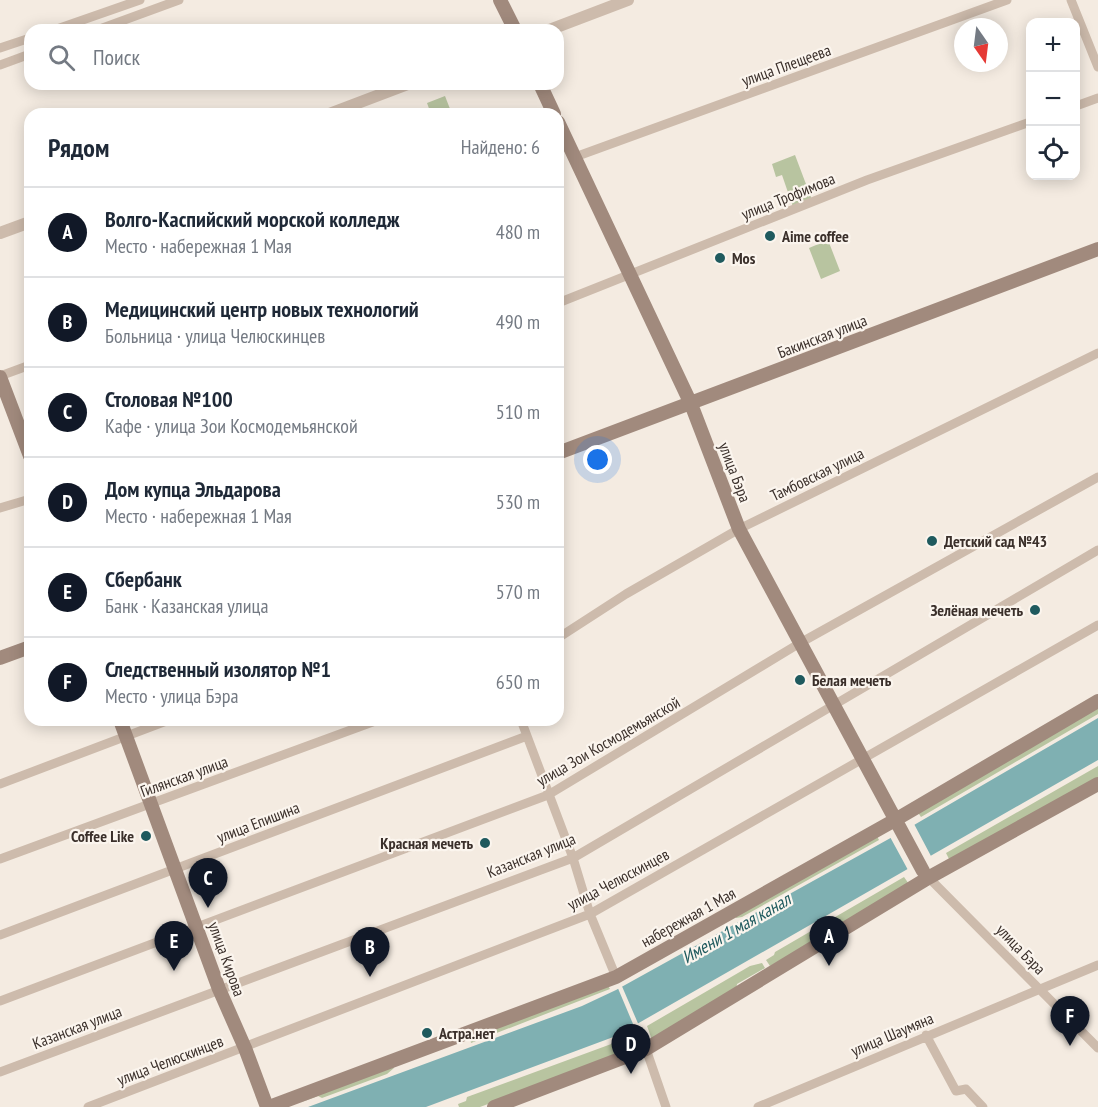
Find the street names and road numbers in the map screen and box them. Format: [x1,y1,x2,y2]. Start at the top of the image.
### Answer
street label: улица Плещеева [739,40,833,90]
street label: улица Трофимова [738,168,838,224]
street label: Бакинская улица [774,310,870,362]
street label: улица Бэра [714,439,756,505]
street label: Тамбовская улица [767,443,867,505]
street label: улица Зои Космодемьянской [533,692,683,790]
street label: Гилянская улица [138,751,230,801]
street label: улица Епишина [214,797,302,847]
street label: Казанская улица [484,828,578,882]
street label: улица Челюскинцев [564,844,672,914]
street label: набережная 1 Мая [637,883,739,951]
street label: улица Кирова [204,919,250,999]
street label: улица Бэра [992,920,1050,978]
street label: Казанская улица [30,1001,124,1053]
street label: улица Шаумяна [848,1008,936,1060]
street label: улица Челюскинцев [114,1031,226,1089]

